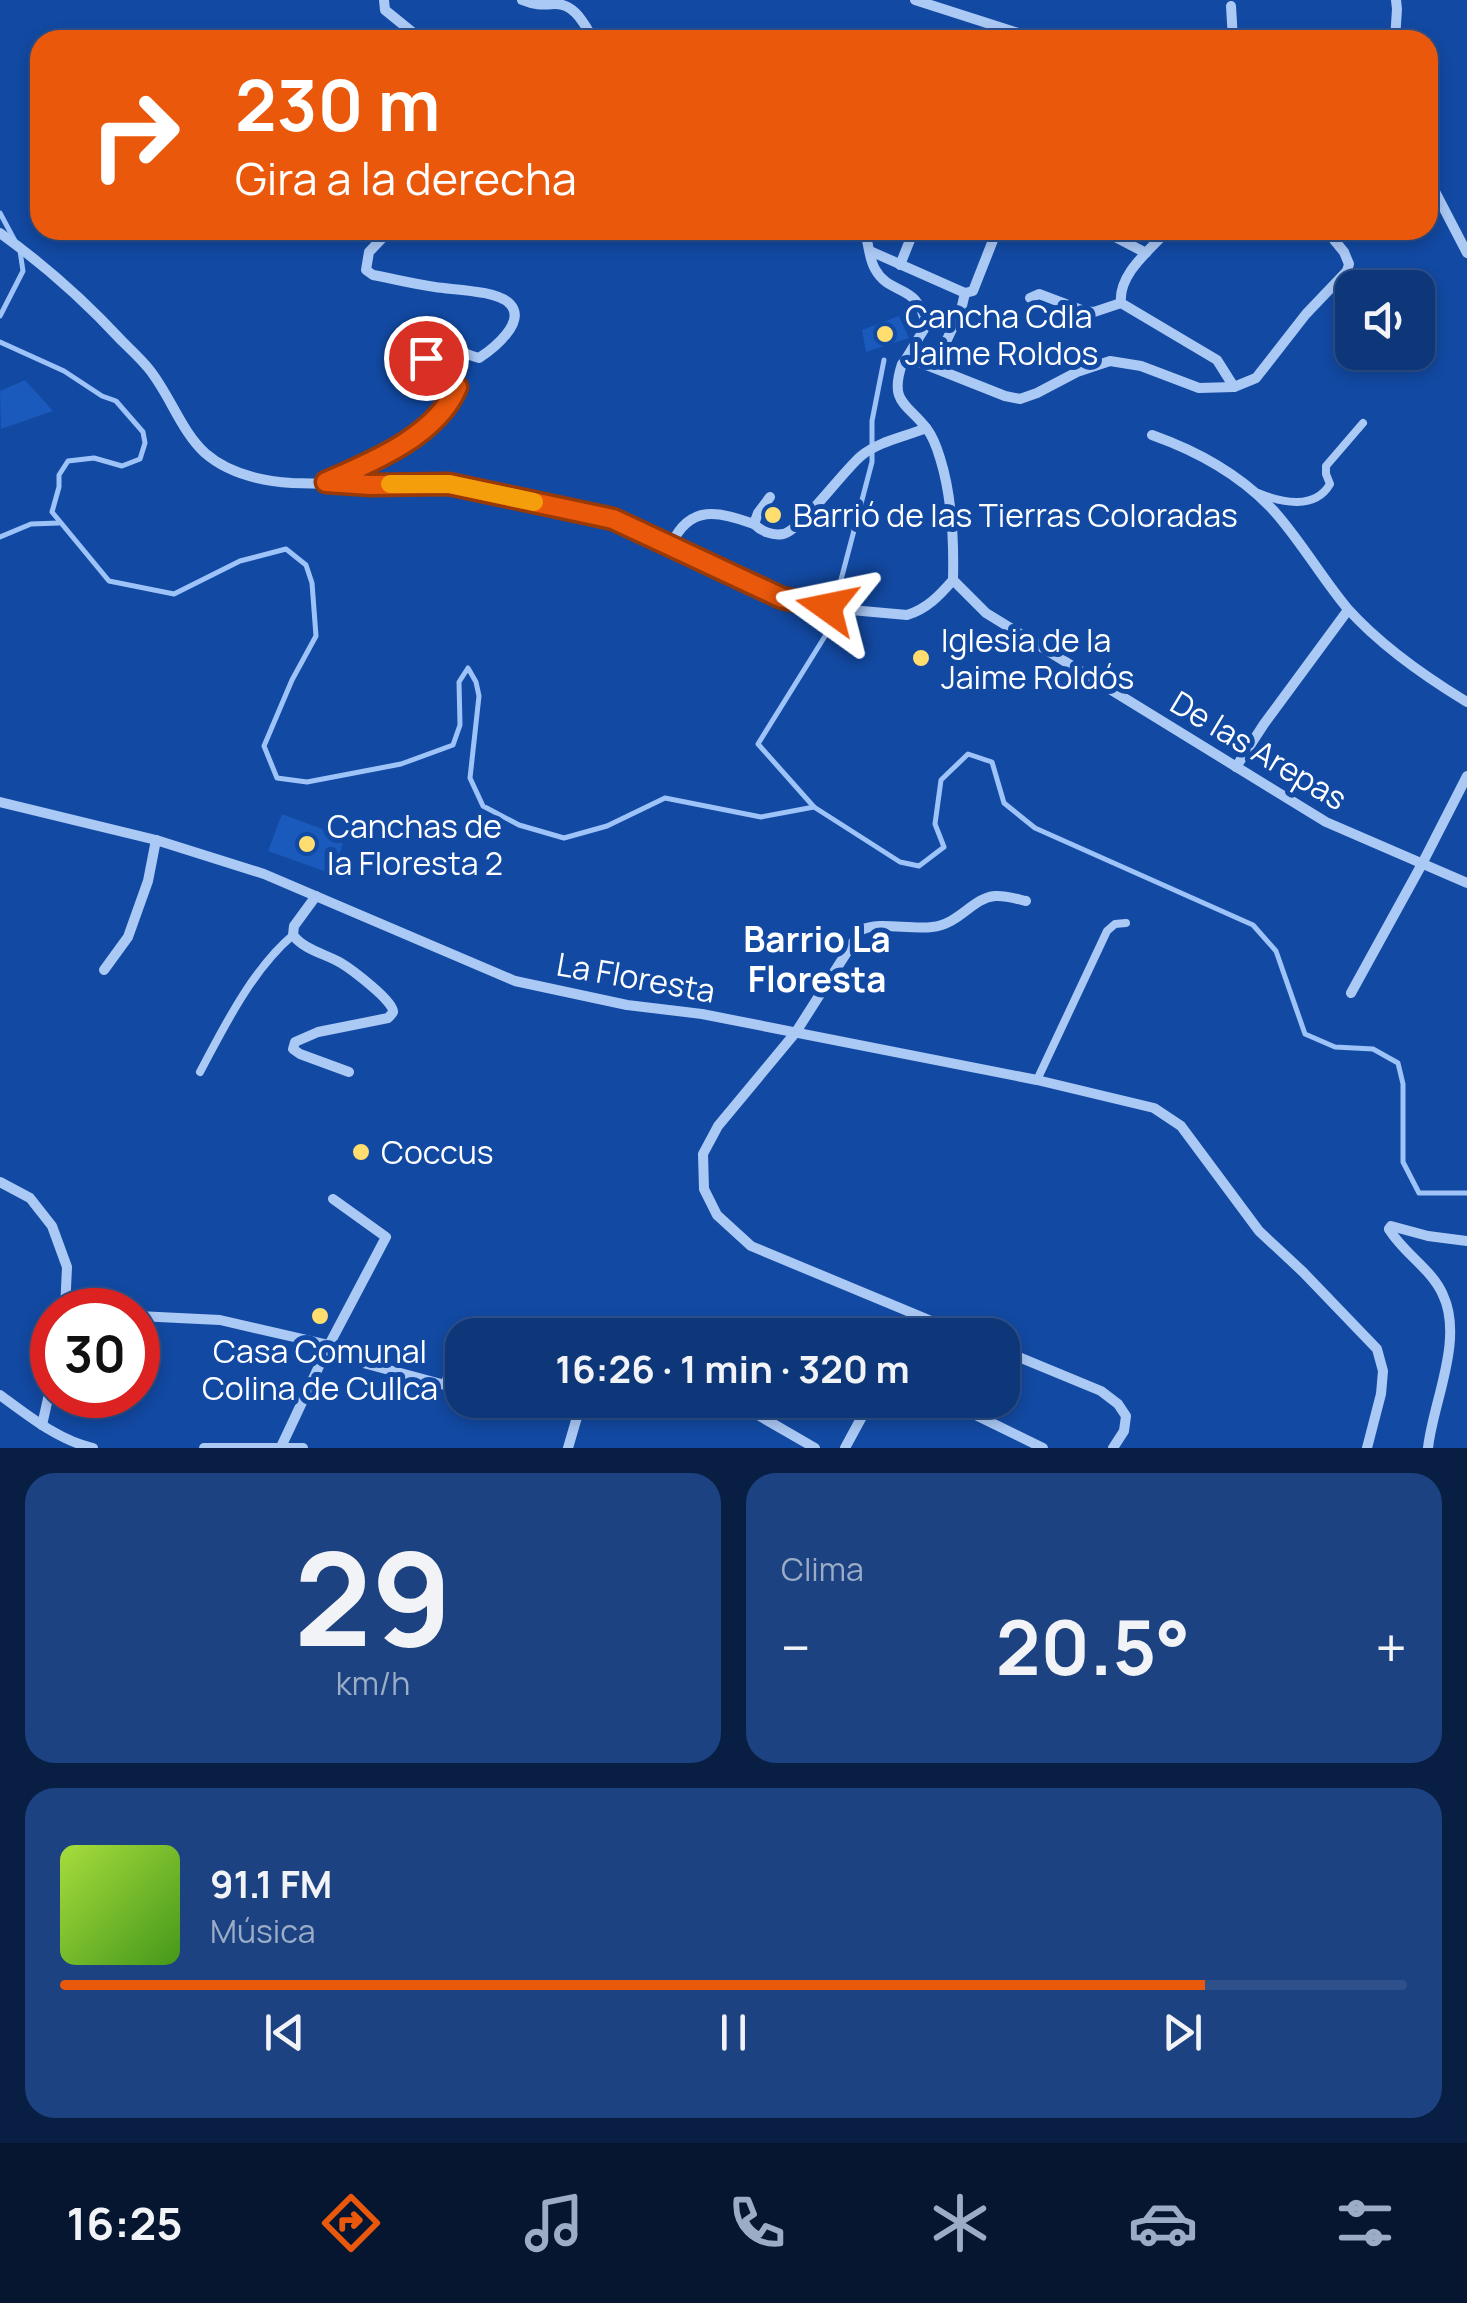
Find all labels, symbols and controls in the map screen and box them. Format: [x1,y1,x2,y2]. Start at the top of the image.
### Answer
text: 230 m [235,56,440,152]
icon: right [70,70,200,200]
text: Gira a la derecha [235,147,577,209]
map controls [1335,270,1435,370]
button: sound [1335,270,1435,370]
place label: Cancha Cdla Jaime Roldos [905,294,1098,375]
pin [384,316,469,401]
marker: Cancha Cdla Jaime Roldos [874,323,896,345]
icon: arrive [399,331,454,386]
place label: Barrió de las Tierras Coloradas [793,493,1238,537]
marker: Barrió de las Tierras Coloradas [762,504,784,526]
position arrow [775,555,879,659]
place label: Iglesia de la Jaime Roldós [941,618,1134,699]
marker: Iglesia de la Jaime Roldós [910,647,932,669]
street label: De las Arepas [1163,680,1355,820]
place label: Canchas de la Floresta 2 [327,804,503,885]
marker: Canchas de la Floresta 2 [296,833,318,855]
district label: Barrio La Floresta [743,915,891,1003]
street label: La Floresta [553,941,719,1013]
place label: Coccus [381,1130,494,1174]
marker: Coccus [350,1141,372,1163]
speed limit sign: 30 [30,1288,160,1418]
marker: Casa Comunal Colina de Cullca [309,1305,331,1327]
place label: Casa Comunal Colina de Cullca [202,1329,438,1410]
text: 16:26 · 1 min · 320 m [555,1342,910,1394]
text: 29 [294,1507,452,1685]
text: Clima [781,1547,864,1591]
text: 20.5° [996,1595,1190,1698]
text: − [781,1609,811,1685]
text: + [1375,1609,1407,1685]
text: km/h [336,1661,410,1705]
text: 91.1 FM [210,1857,332,1909]
text: Música [210,1909,316,1953]
icon: previous [257,2005,312,2060]
icon: pause [706,2005,761,2060]
icon: next [1155,2005,1210,2060]
icon: directions [316,2188,386,2258]
icon: music [519,2188,589,2258]
icon: phone [722,2188,792,2258]
icon: climate [925,2188,995,2258]
icon: car [1128,2188,1198,2258]
icon: filters [1330,2188,1400,2258]
text: 16:25 [66,2192,183,2254]

